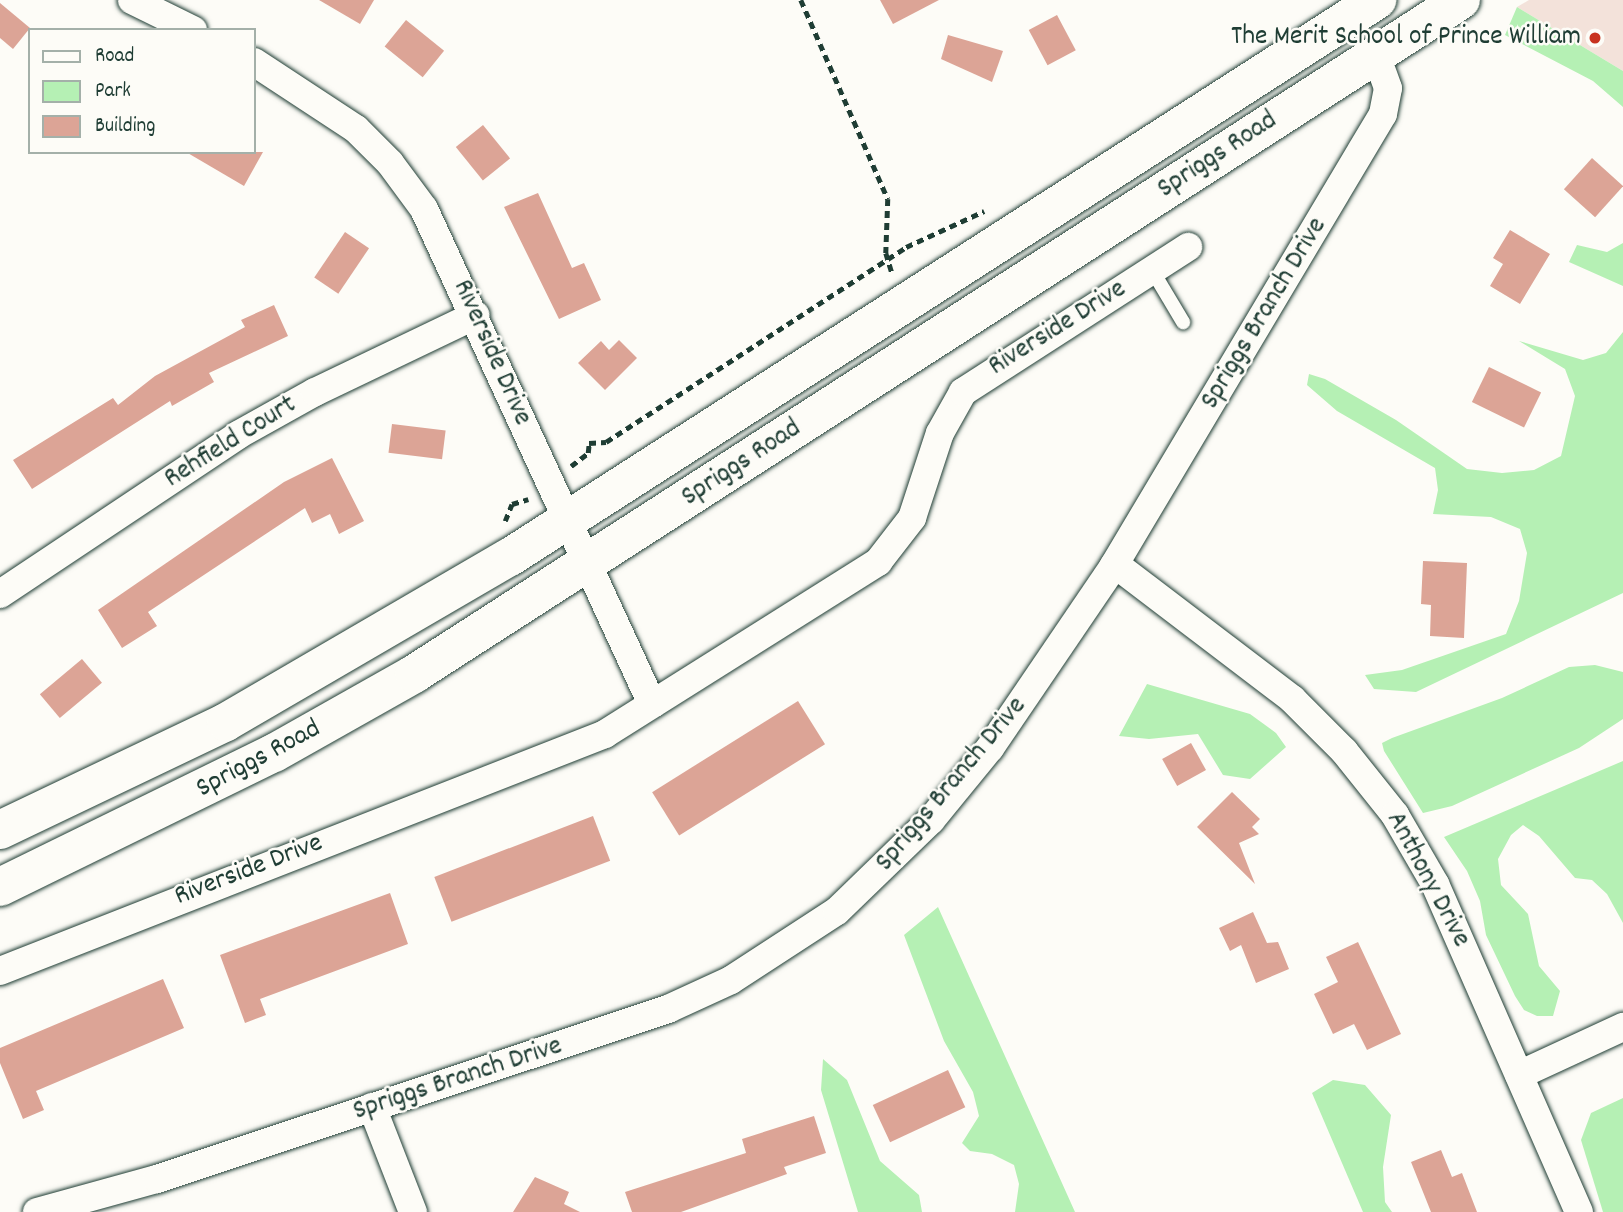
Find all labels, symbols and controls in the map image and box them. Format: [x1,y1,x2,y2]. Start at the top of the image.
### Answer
place label: The Merit School of Prince William [1231,21,1581,55]
legend [28,28,256,154]
marker: The Merit School of Prince William [1587,30,1603,46]
text: Road [95,42,134,72]
text: Park [95,77,131,107]
street label: Spriggs Road [1152,105,1284,207]
text: Building [95,112,155,142]
street label: Spriggs Branch Drive [1195,212,1335,416]
street label: Riverside Drive [983,273,1133,385]
street label: Riverside Drive [444,275,538,431]
street label: Rehfield Court [159,389,303,497]
street label: Spriggs Road [676,413,808,515]
street label: Spriggs Branch Drive [869,691,1035,879]
street label: Spriggs Road [191,713,327,807]
street label: Anthony Drive [1377,807,1477,953]
street label: Riverside Drive [170,827,328,915]
street label: Spriggs Branch Drive [349,1030,567,1130]

